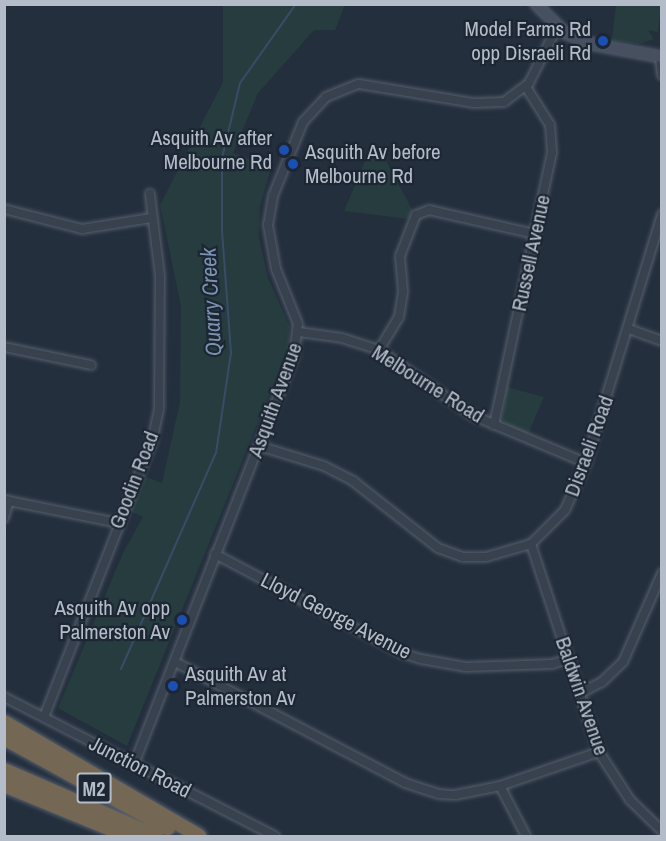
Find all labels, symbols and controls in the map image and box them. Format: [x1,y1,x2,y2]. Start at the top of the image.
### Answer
place label: Model Farms Rd opp Disraeli Rd [465,16,591,66]
marker: Model Farms Rd opp Disraeli Rd [596,34,610,48]
place label: Asquith Av after Melbourne Rd [150,125,272,175]
place label: Asquith Av before Melbourne Rd [305,139,442,189]
marker: Asquith Av after Melbourne Rd [277,143,291,157]
marker: Asquith Av before Melbourne Rd [286,157,300,171]
street label: Russell Avenue [506,192,556,314]
water label: Quarry Creek [195,247,227,357]
street label: Asquith Avenue [242,339,308,461]
street label: Melbourne Road [367,340,489,428]
street label: Disraeli Road [559,392,619,500]
street label: Goodin Road [104,428,164,532]
street label: Lloyd George Avenue [256,567,416,665]
place label: Asquith Av opp Palmerston Av [53,595,170,645]
marker: Asquith Av opp Palmerston Av [175,613,189,627]
street label: Baldwin Avenue [550,633,614,759]
place label: Asquith Av at Palmerston Av [185,661,297,711]
marker: Asquith Av at Palmerston Av [166,679,180,693]
street label: Junction Road [85,731,195,803]
road number: M2 [76,771,112,805]

